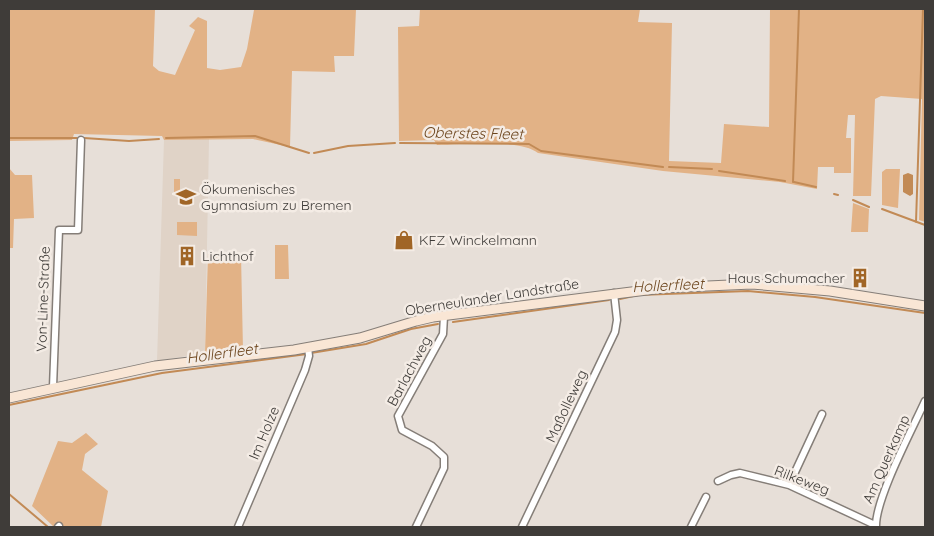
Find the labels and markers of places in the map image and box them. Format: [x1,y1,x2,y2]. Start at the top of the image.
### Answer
place label: Ökumenisches Gymnasium zu Bremen [201,180,352,214]
school or university icon: Ökumenisches Gymnasium zu Bremen [175,186,197,208]
shop icon: KFZ Winckelmann [393,229,415,251]
place label: KFZ Winckelmann [419,231,537,249]
building icon: Lichthof [176,245,198,267]
place label: Lichthof [202,247,254,265]
building icon: Haus Schumacher [849,267,871,289]
place label: Haus Schumacher [727,269,846,287]

